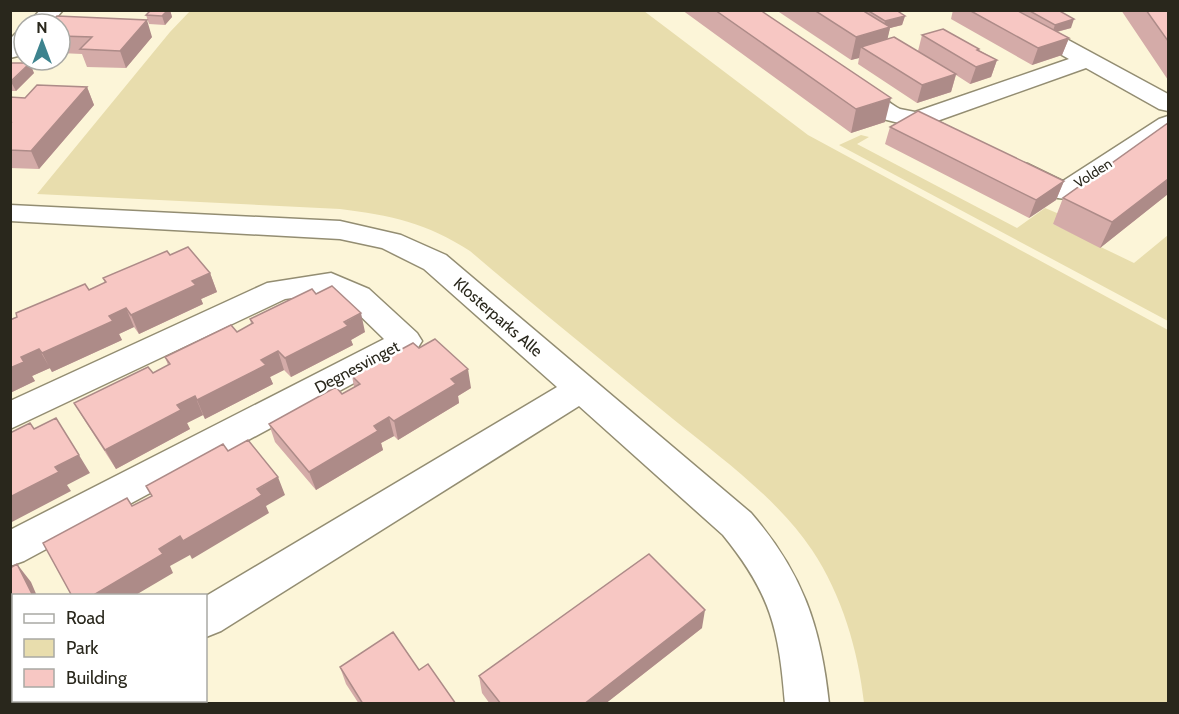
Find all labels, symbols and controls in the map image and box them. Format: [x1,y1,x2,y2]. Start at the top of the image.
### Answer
north arrow [12,12,72,72]
text: N [36,18,48,37]
street label: Volden [1071,154,1115,192]
street label: Klosterparks Alle [450,273,546,361]
street label: Degnesvinget [311,336,403,397]
legend [12,594,207,702]
text: Road [66,607,105,629]
text: Park [66,637,99,659]
text: Building [66,667,128,689]

